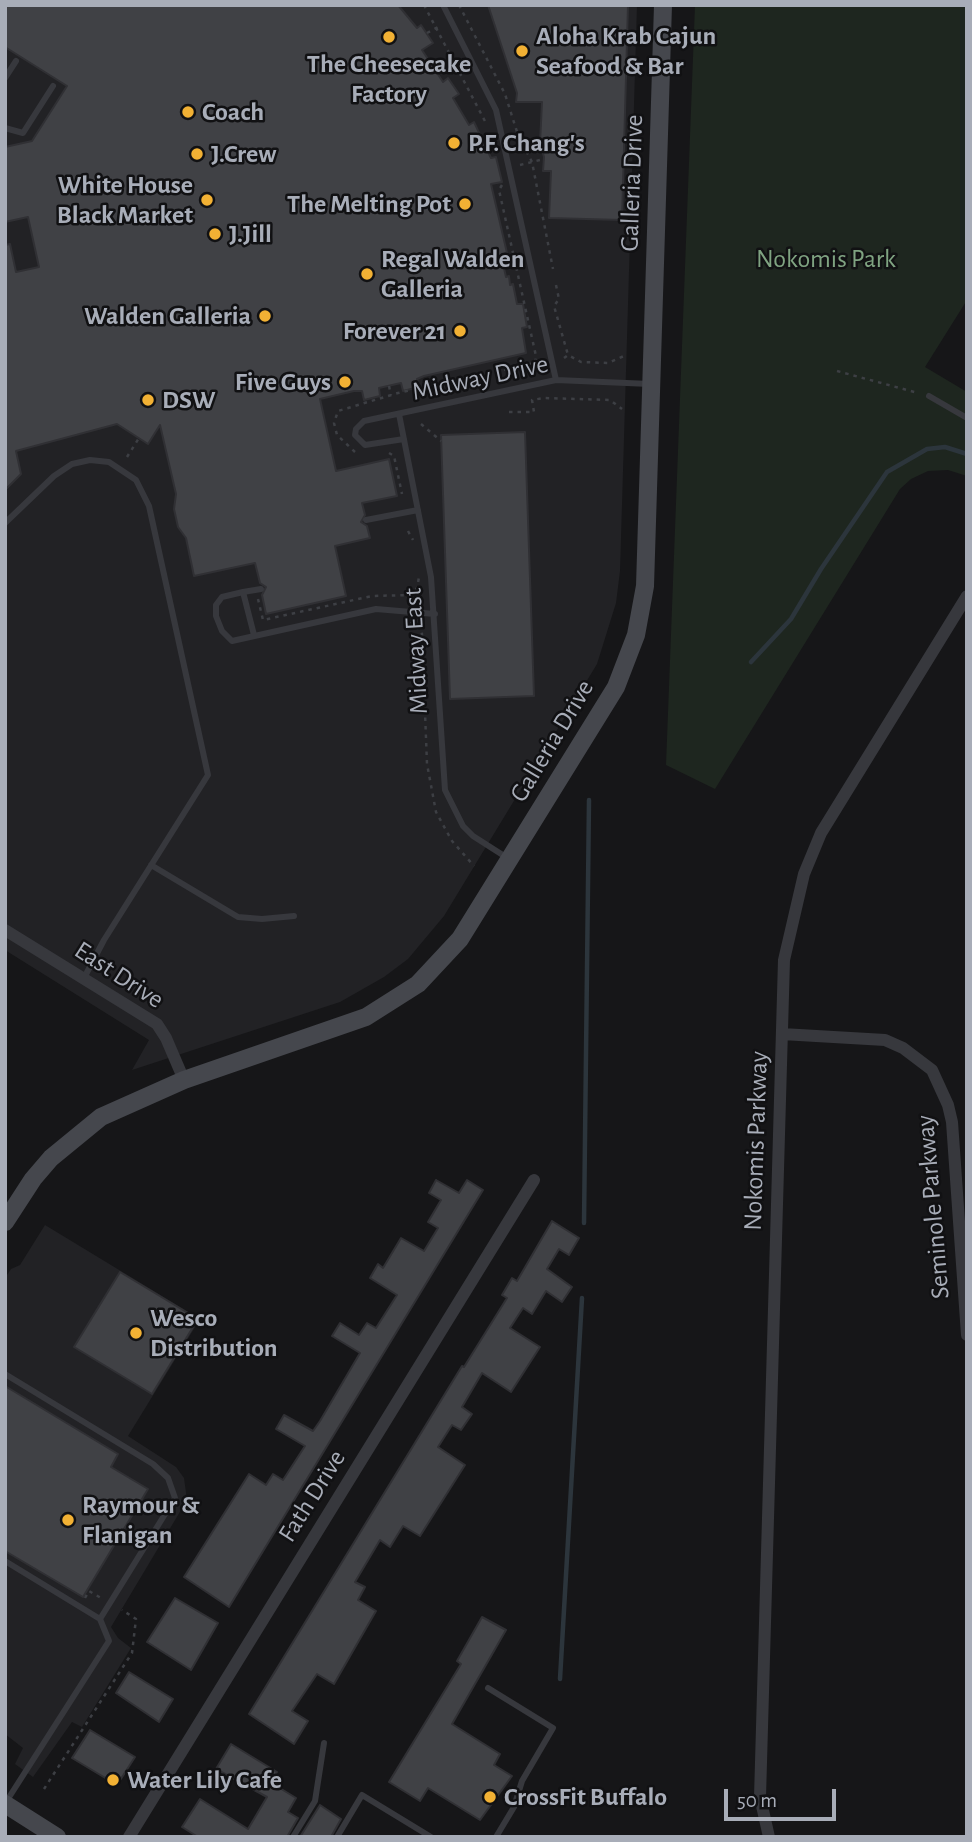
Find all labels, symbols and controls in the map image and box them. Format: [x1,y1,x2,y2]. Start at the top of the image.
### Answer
place label: Aloha Krab Cajun Seafood & Bar [536,20,716,82]
marker: The Cheesecake Factory [381,29,397,45]
marker: Aloha Krab Cajun Seafood & Bar [514,43,530,59]
place label: The Cheesecake Factory [307,48,471,110]
place label: Coach [202,96,264,128]
marker: Coach [180,104,196,120]
street label: Galleria Drive [614,114,650,252]
place label: P.F. Chang's [468,127,585,159]
marker: P.F. Chang's [446,135,462,151]
place label: J.Crew [211,138,276,170]
marker: J.Crew [189,146,205,162]
place label: White House Black Market [57,169,193,230]
place label: The Melting Pot [287,188,451,220]
marker: White House Black Market [199,192,215,208]
marker: The Melting Pot [457,196,473,212]
place label: J.Jill [229,218,272,250]
marker: J.Jill [207,226,223,242]
place label: Regal Walden Galleria [381,243,524,304]
park label: Nokomis Park [756,243,896,275]
marker: Regal Walden Galleria [359,266,375,282]
place label: Walden Galleria [84,300,251,332]
marker: Walden Galleria [257,308,273,324]
place label: Forever 21 [343,315,446,347]
marker: Forever 21 [452,323,468,339]
street label: Midway Drive [409,348,551,408]
place label: Five Guys [235,366,331,398]
marker: Five Guys [337,374,353,390]
place label: DSW [162,384,215,416]
marker: DSW [140,392,156,408]
street label: Midway East [397,587,435,715]
street label: Galleria Drive [503,674,601,808]
street label: East Drive [68,935,170,1015]
street label: Nokomis Parkway [737,1051,775,1231]
street label: Seminole Parkway [909,1114,957,1300]
place label: Wesco Distribution [150,1302,278,1364]
marker: Wesco Distribution [128,1325,144,1341]
street label: Fath Drive [272,1444,352,1548]
place label: Raymour & Flanigan [82,1489,200,1550]
marker: Raymour & Flanigan [60,1512,76,1528]
place label: Water Lily Cafe [127,1764,282,1796]
marker: Water Lily Cafe [105,1772,121,1788]
scale bar [727,1776,839,1820]
place label: CrossFit Buffalo [504,1781,667,1813]
marker: CrossFit Buffalo [482,1789,498,1805]
text: 50 m [737,1790,777,1811]

